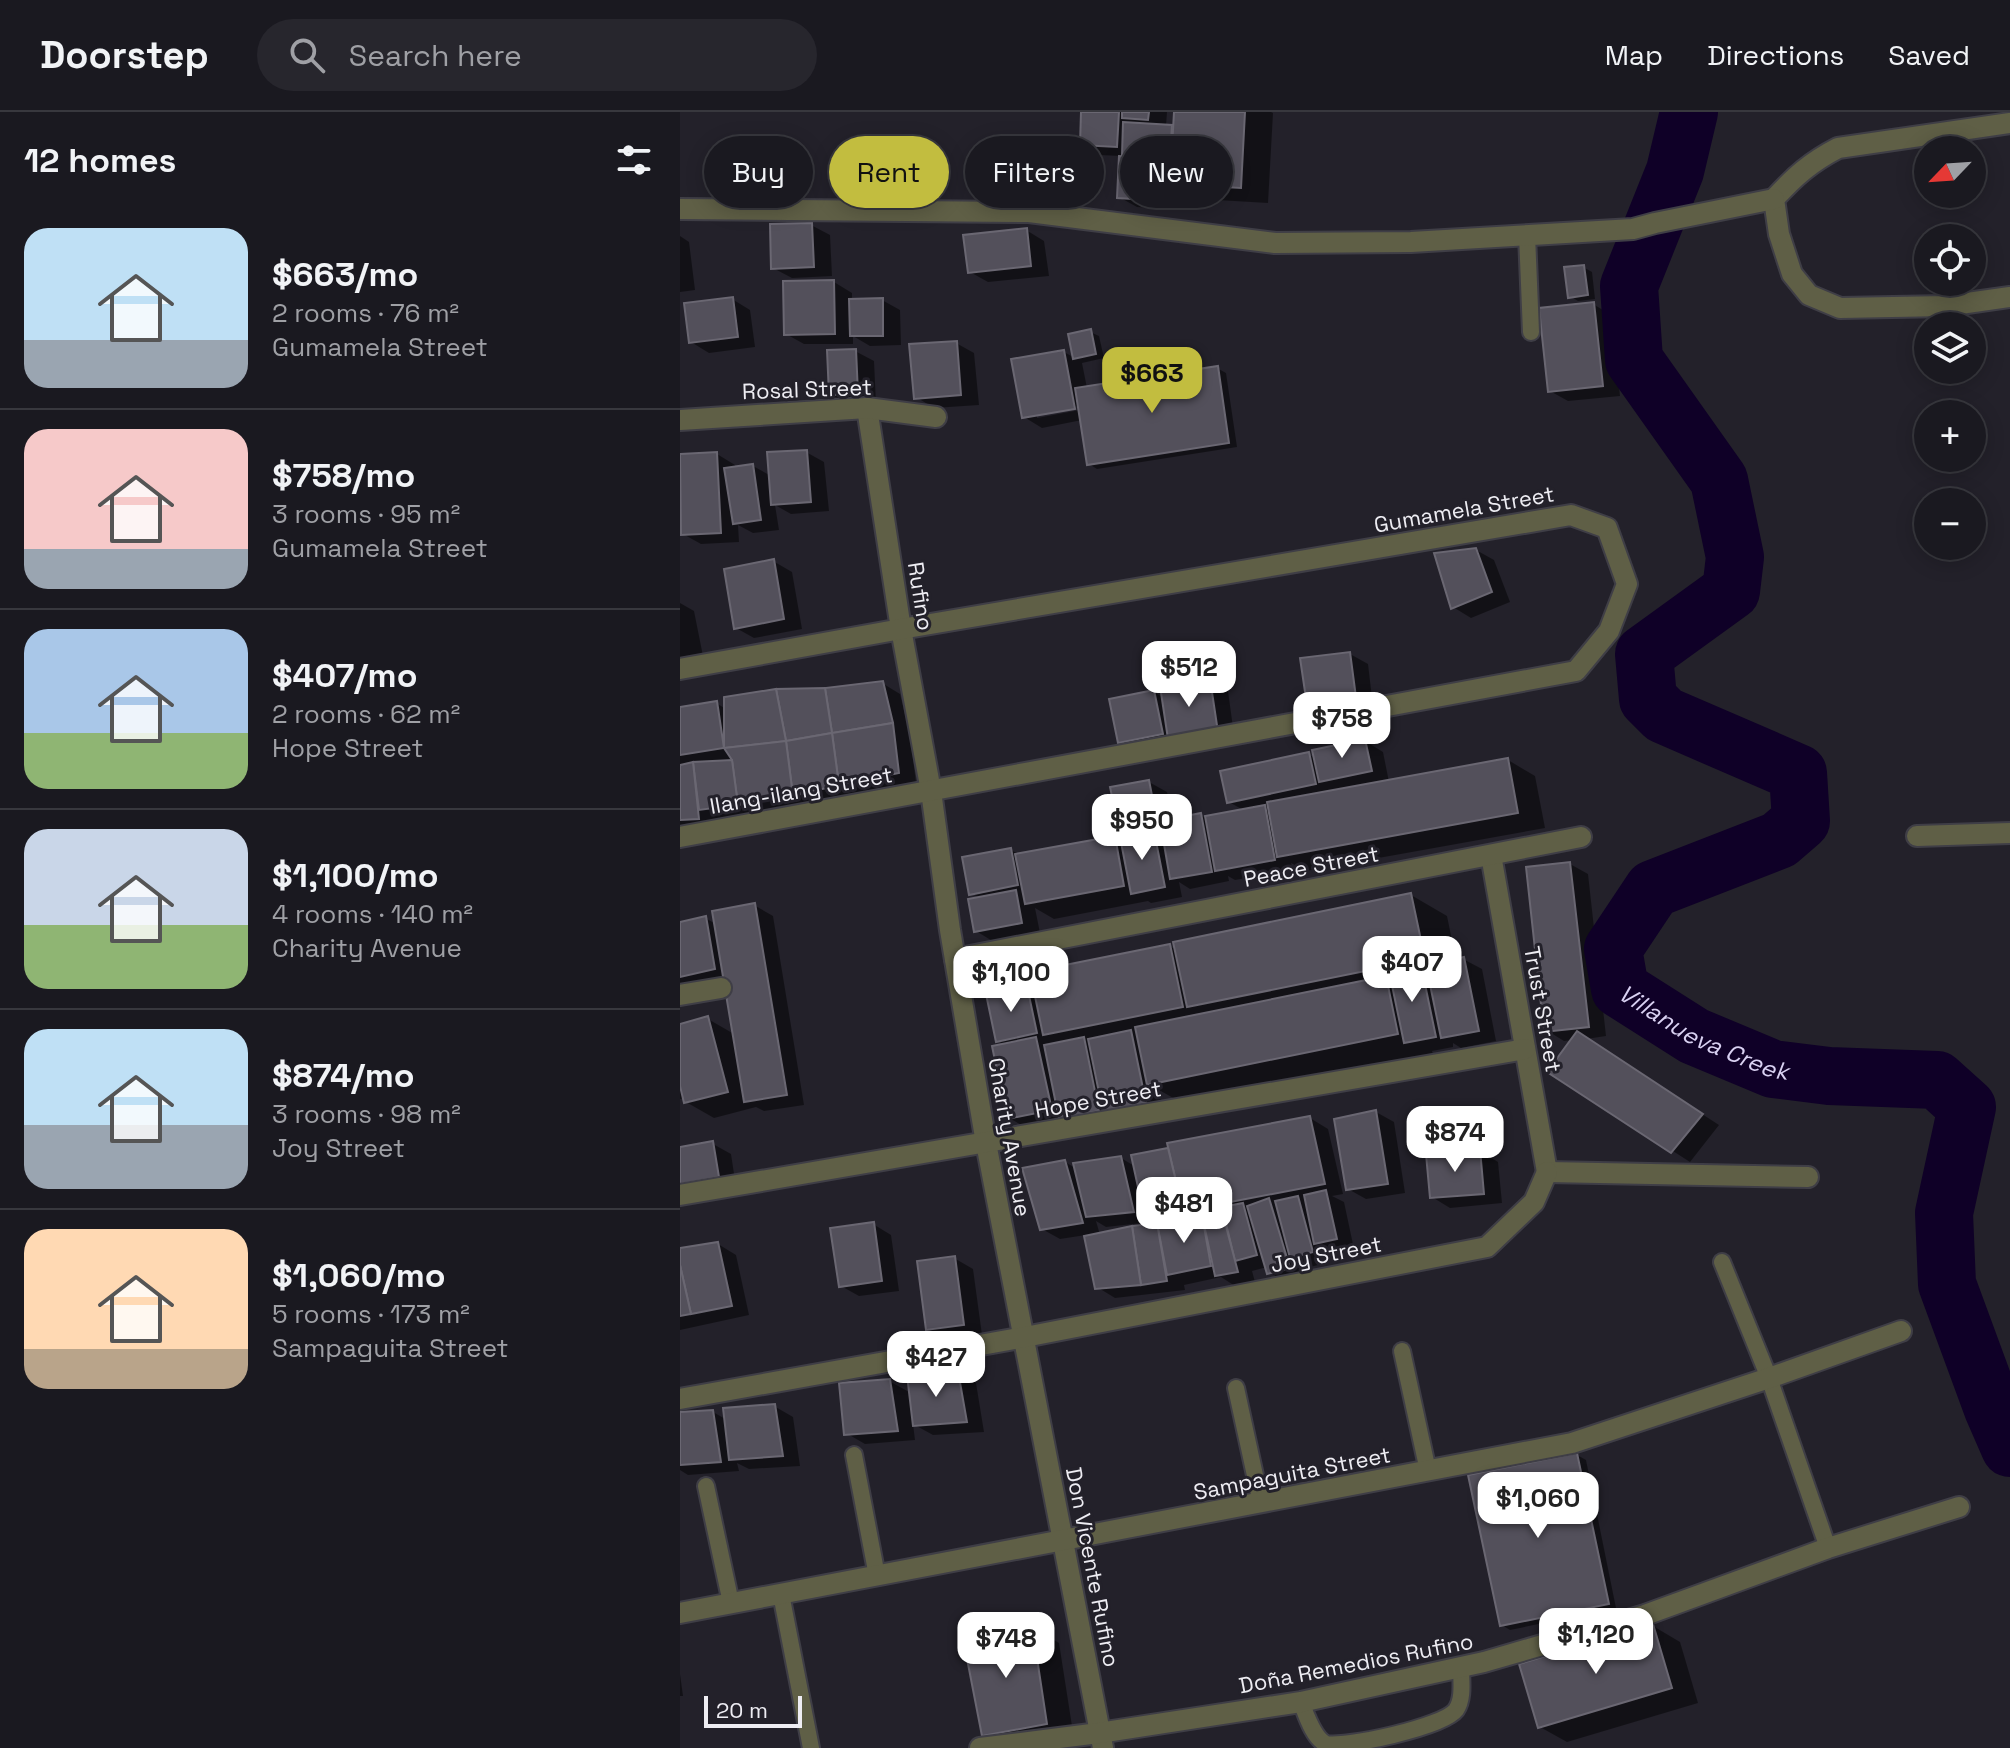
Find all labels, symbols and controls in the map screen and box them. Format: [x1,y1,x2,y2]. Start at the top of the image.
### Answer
search box [257,19,817,91]
text: Doorstep [40,31,209,79]
icon: search [285,33,329,77]
text: Search here [349,36,522,75]
text: Map [1605,37,1663,73]
text: Directions [1707,37,1844,73]
text: Saved [1888,37,1970,73]
chip: Buy [704,136,813,208]
chip: Rent [829,136,949,208]
chip: Filters [965,136,1104,208]
chip: New [1120,136,1233,208]
north arrow [1914,136,1986,208]
map controls [1914,136,1986,560]
icon: filters [612,138,656,182]
text: 12 homes [24,139,176,182]
button: locate [1914,224,1986,296]
text: $663/mo [272,253,418,296]
icon: home [88,260,184,356]
text: 2 rooms · 76 m² [272,296,459,330]
button: layers [1914,312,1986,384]
text: Gumamela Street [272,330,488,364]
pin: $663 [1105,347,1199,415]
text: $663 [1120,356,1184,390]
street label: Rosal Street [742,373,872,405]
button: + [1914,400,1986,472]
text: $758/mo [272,454,415,497]
icon: home [88,461,184,557]
street label: Gumamela Street [1372,479,1556,539]
button: − [1914,488,1986,560]
text: 3 rooms · 95 m² [272,497,460,531]
text: Gumamela Street [272,531,488,565]
street label: Rufino [902,560,940,632]
pin: $512 [1142,641,1236,709]
text: $512 [1160,650,1218,684]
text: $407/mo [272,654,417,697]
icon: home [88,661,184,757]
pin: $758 [1295,692,1389,760]
text: 2 rooms · 62 m² [272,697,460,731]
text: $758 [1311,701,1373,735]
text: Hope Street [272,731,423,765]
street label: Ilang-ilang Street [707,760,895,820]
pin: $950 [1095,794,1189,862]
text: $950 [1110,803,1174,837]
street label: Peace Street [1241,839,1381,893]
text: $1,100/mo [272,854,439,897]
icon: home [88,861,184,957]
text: 4 rooms · 140 m² [272,897,473,931]
text: Charity Avenue [272,931,462,965]
pin: $407 [1365,936,1459,1004]
street label: Trust Street [1518,944,1568,1074]
text: $407 [1380,945,1444,979]
pin: $1,100 [946,946,1076,1014]
text: $1,100 [971,955,1051,989]
water label: Villanueva Creek [1613,977,1793,1087]
text: $874/mo [272,1054,415,1097]
street label: Charity Avenue [982,1055,1038,1219]
icon: home [88,1061,184,1157]
street label: Hope Street [1032,1074,1164,1124]
text: 3 rooms · 98 m² [272,1097,461,1131]
pin: $874 [1408,1106,1502,1174]
text: $874 [1425,1115,1485,1149]
text: Joy Street [272,1131,405,1165]
pin: $481 [1137,1177,1231,1245]
text: $481 [1154,1186,1214,1220]
street label: Joy Street [1268,1230,1384,1278]
text: $1,060/mo [272,1254,446,1297]
icon: home [88,1261,184,1357]
text: 5 rooms · 173 m² [272,1297,470,1331]
text: Sampaguita Street [272,1331,509,1365]
pin: $427 [889,1331,983,1399]
text: $427 [905,1340,967,1374]
street label: Sampaguita Street [1191,1440,1393,1506]
street label: Don Vicente Rufino [1060,1465,1126,1669]
pin: $1,060 [1473,1472,1603,1540]
text: $1,060 [1496,1481,1580,1515]
pin: $1,120 [1531,1608,1661,1676]
pin: $748 [959,1612,1053,1680]
text: $1,120 [1557,1617,1635,1651]
text: $748 [975,1621,1037,1655]
street label: Doña Remedios Rufino [1236,1627,1476,1699]
scale bar [704,1692,802,1728]
text: 20 m [716,1696,768,1724]

